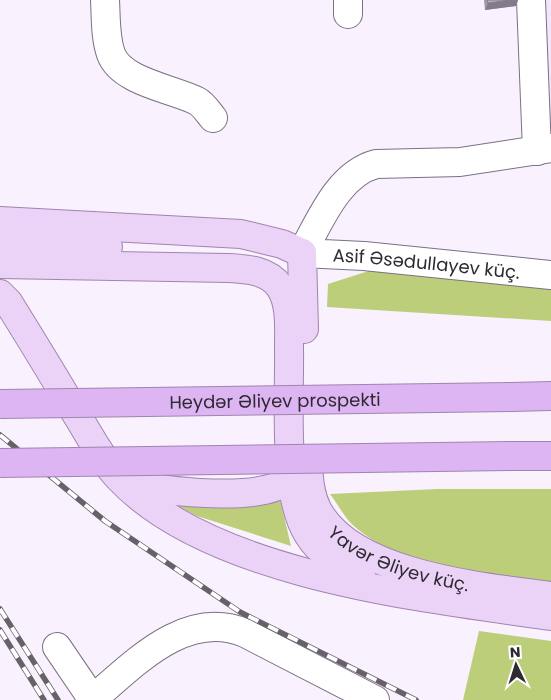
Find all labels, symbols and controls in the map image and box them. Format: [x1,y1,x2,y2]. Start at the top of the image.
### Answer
street label: Asif Əsədullayev küç. [332,242,521,284]
street label: Heydər Əliyev prospekti [169,386,381,414]
street label: Yavər Əliyev küç. [323,520,471,597]
north arrow [491,640,541,690]
text: N [509,642,521,662]

